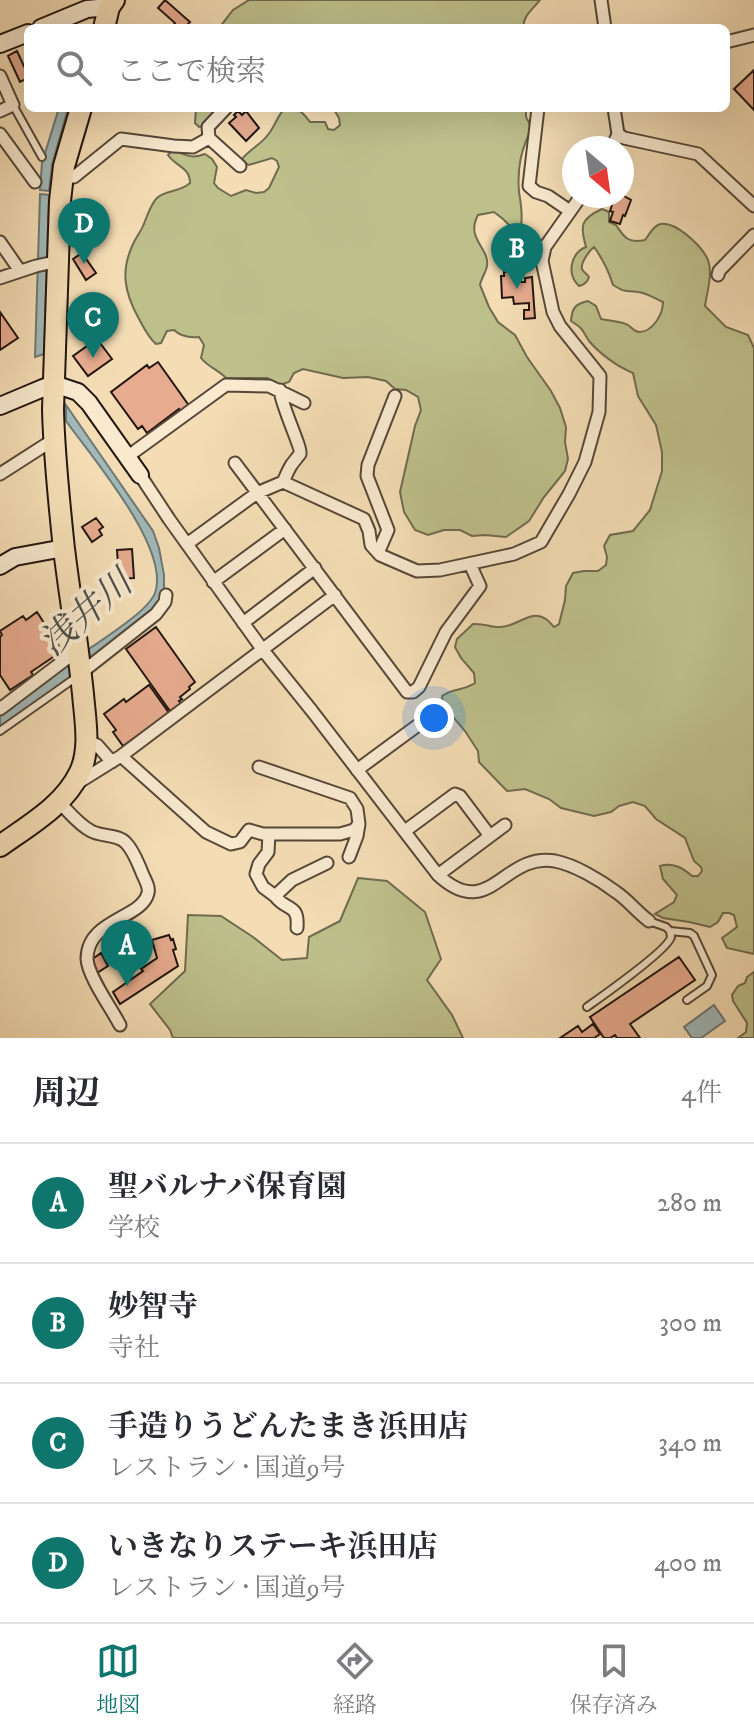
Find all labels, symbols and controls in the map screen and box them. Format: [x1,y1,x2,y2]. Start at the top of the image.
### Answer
search box [24,24,730,112]
icon: search [52,46,96,90]
text: ここで検索 [116,54,266,91]
north arrow [562,136,634,208]
pin: D [58,198,110,264]
pin: B [491,223,543,289]
pin: C [67,292,119,358]
water label: 浅井川 [31,559,145,666]
your location [414,698,454,738]
pin: A [101,920,153,986]
text: 周辺 [32,1073,100,1115]
text: 4件 [681,1077,722,1110]
text: 聖バルナバ保育園 [108,1169,346,1206]
text: A [50,1187,66,1220]
text: 280 m [657,1187,722,1220]
text: 学校 [108,1212,160,1245]
text: 妙智寺 [108,1289,198,1326]
text: B [50,1307,66,1340]
text: 300 m [659,1307,722,1340]
text: 寺社 [108,1332,160,1365]
text: 手造りうどんたまき浜田店 [108,1409,468,1446]
text: C [49,1427,67,1460]
text: 340 m [658,1427,722,1460]
text: レストラン · 国道9号 [108,1452,346,1485]
text: いきなりステーキ浜田店 [108,1529,437,1566]
text: D [48,1547,68,1580]
text: 400 m [654,1547,722,1580]
text: レストラン · 国道9号 [108,1572,346,1605]
tab: 地図 [96,1639,140,1719]
tab: 経路 [333,1639,377,1719]
tab: 保存済み [570,1639,658,1719]

